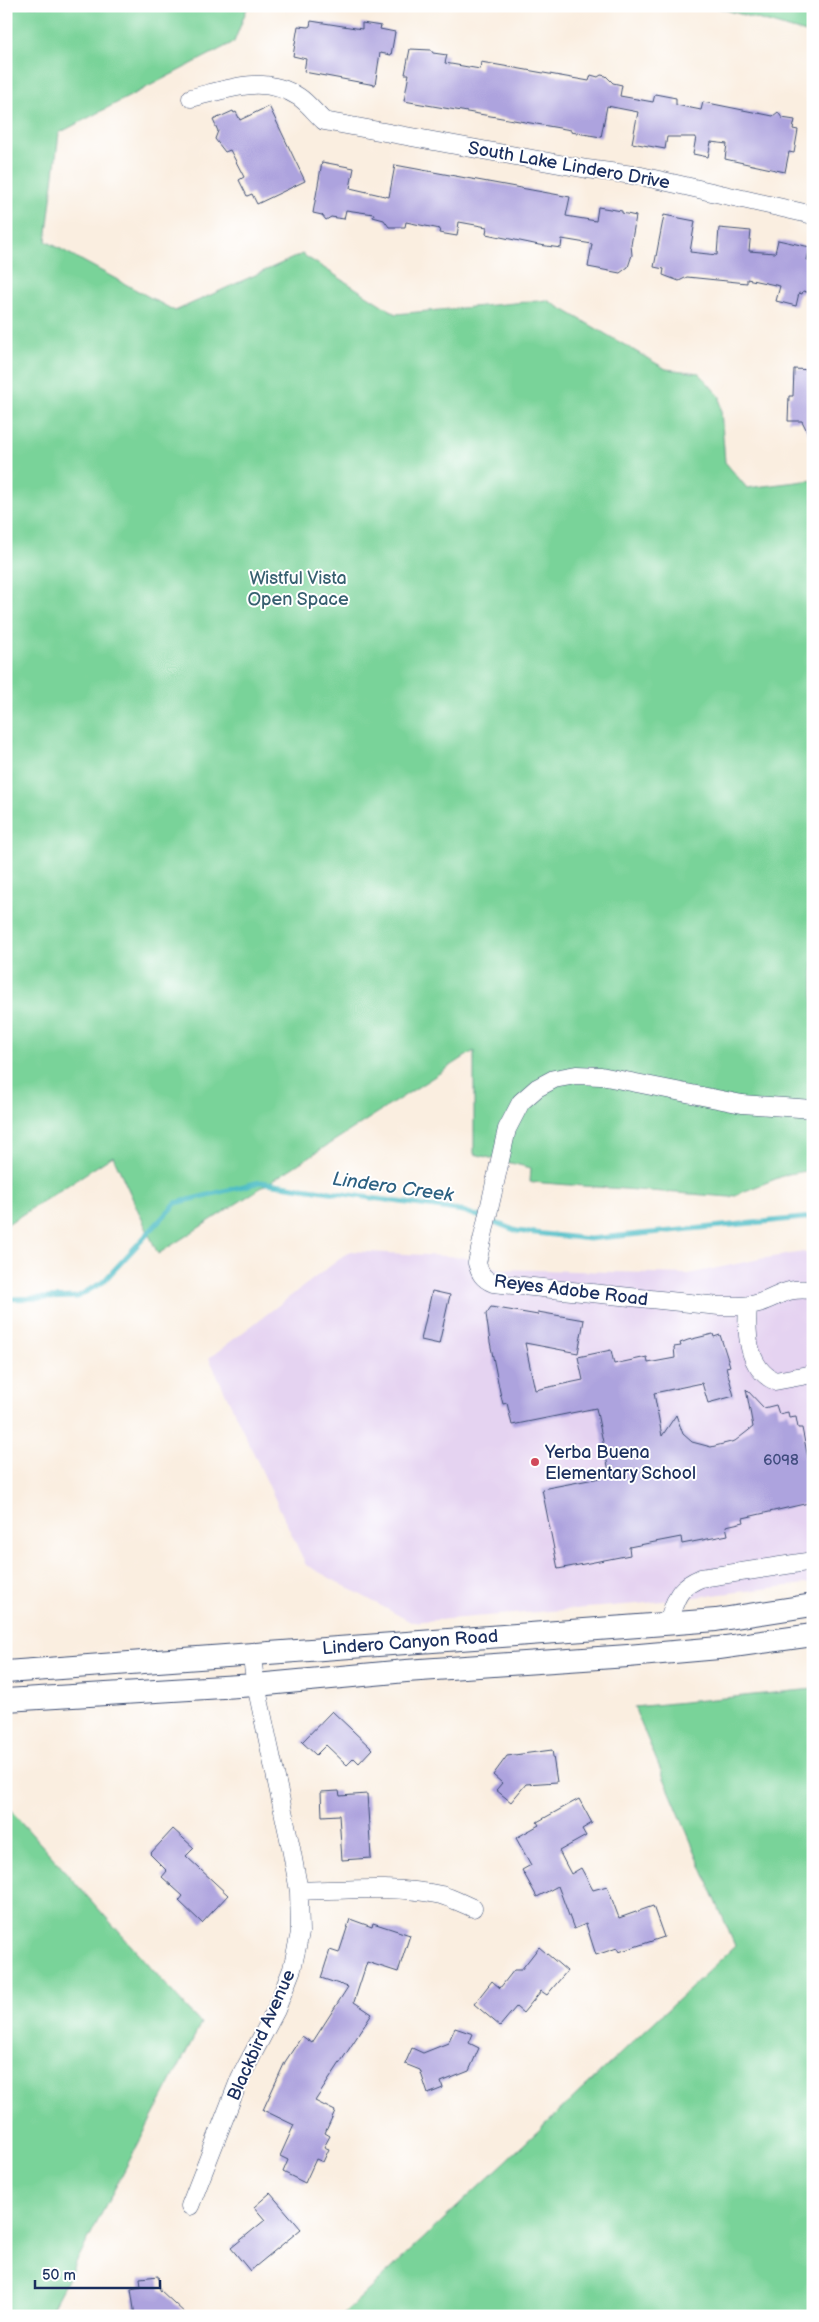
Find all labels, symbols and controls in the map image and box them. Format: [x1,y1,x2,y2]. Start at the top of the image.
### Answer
street label: South Lake Lindero Drive [466,137,672,194]
park label: Wistful Vista Open Space [247,568,349,610]
water label: Lindero Creek [331,1168,455,1207]
street label: Reyes Adobe Road [493,1271,649,1310]
place label: Yerba Buena Elementary School [544,1442,696,1484]
house number: 6098 [763,1451,799,1470]
marker: Yerba Buena Elementary School [529,1456,541,1468]
street label: Lindero Canyon Road [321,1626,499,1659]
street label: Blackbird Avenue [223,1966,300,2104]
scale bar [35,2257,160,2289]
text: 50 m [42,2266,76,2285]

